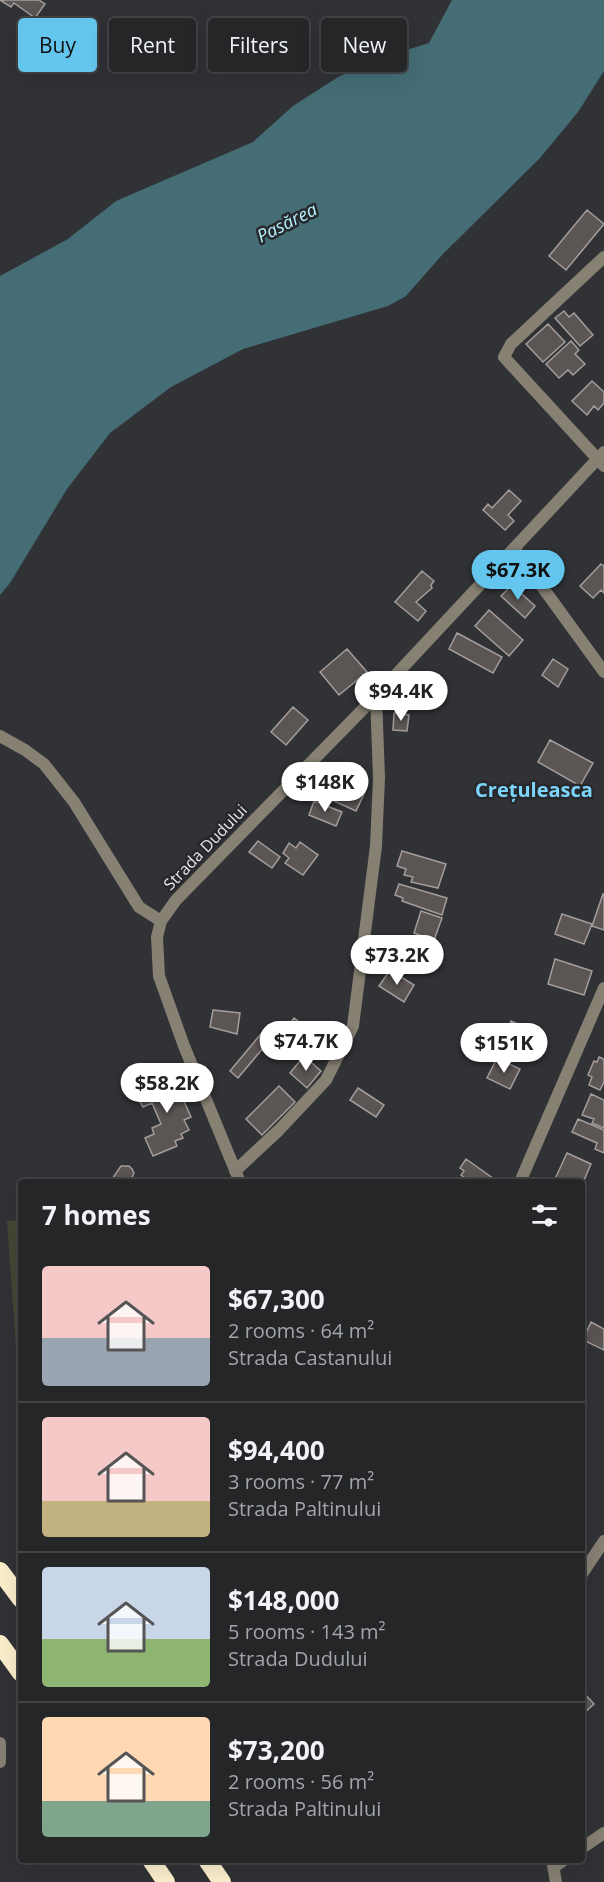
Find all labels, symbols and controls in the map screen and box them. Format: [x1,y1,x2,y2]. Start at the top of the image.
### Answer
chip: Buy [18,18,97,72]
chip: Rent [109,18,196,72]
chip: Filters [208,18,309,72]
chip: New [321,18,407,72]
water label: Pasărea [252,197,321,247]
pin: $67.3K [469,550,567,601]
text: $67.3K [486,556,550,583]
pin: $94.4K [352,671,450,722]
text: $94.4K [369,677,433,704]
pin: $148K [283,762,367,813]
text: $148K [295,768,355,795]
district label: Crețuleasca [475,776,593,803]
street label: Strada Dudului [158,799,252,895]
pin: $73.2K [348,935,446,986]
text: $73.2K [365,941,429,968]
pin: $74.7K [257,1021,355,1072]
pin: $151K [462,1023,546,1074]
text: $74.7K [274,1027,338,1054]
text: $151K [474,1029,534,1056]
pin: $58.2K [118,1063,216,1114]
text: $58.2K [135,1069,199,1096]
text: 7 homes [42,1197,151,1233]
icon: filters [528,1199,561,1232]
text: $67,300 [228,1281,325,1317]
icon: home [90,1290,162,1362]
text: 2 rooms · 64 m² [228,1317,374,1344]
text: Strada Castanului [228,1344,392,1371]
text: $94,400 [228,1432,325,1468]
icon: home [90,1441,162,1513]
text: 3 rooms · 77 m² [228,1468,374,1495]
text: Strada Paltinului [228,1495,381,1522]
text: $148,000 [228,1582,339,1618]
icon: home [90,1591,162,1663]
text: 5 rooms · 143 m² [228,1618,386,1645]
text: Strada Dudului [228,1645,368,1672]
text: $73,200 [228,1732,325,1768]
icon: home [90,1741,162,1813]
text: 2 rooms · 56 m² [228,1768,374,1795]
text: Strada Paltinului [228,1795,381,1822]

